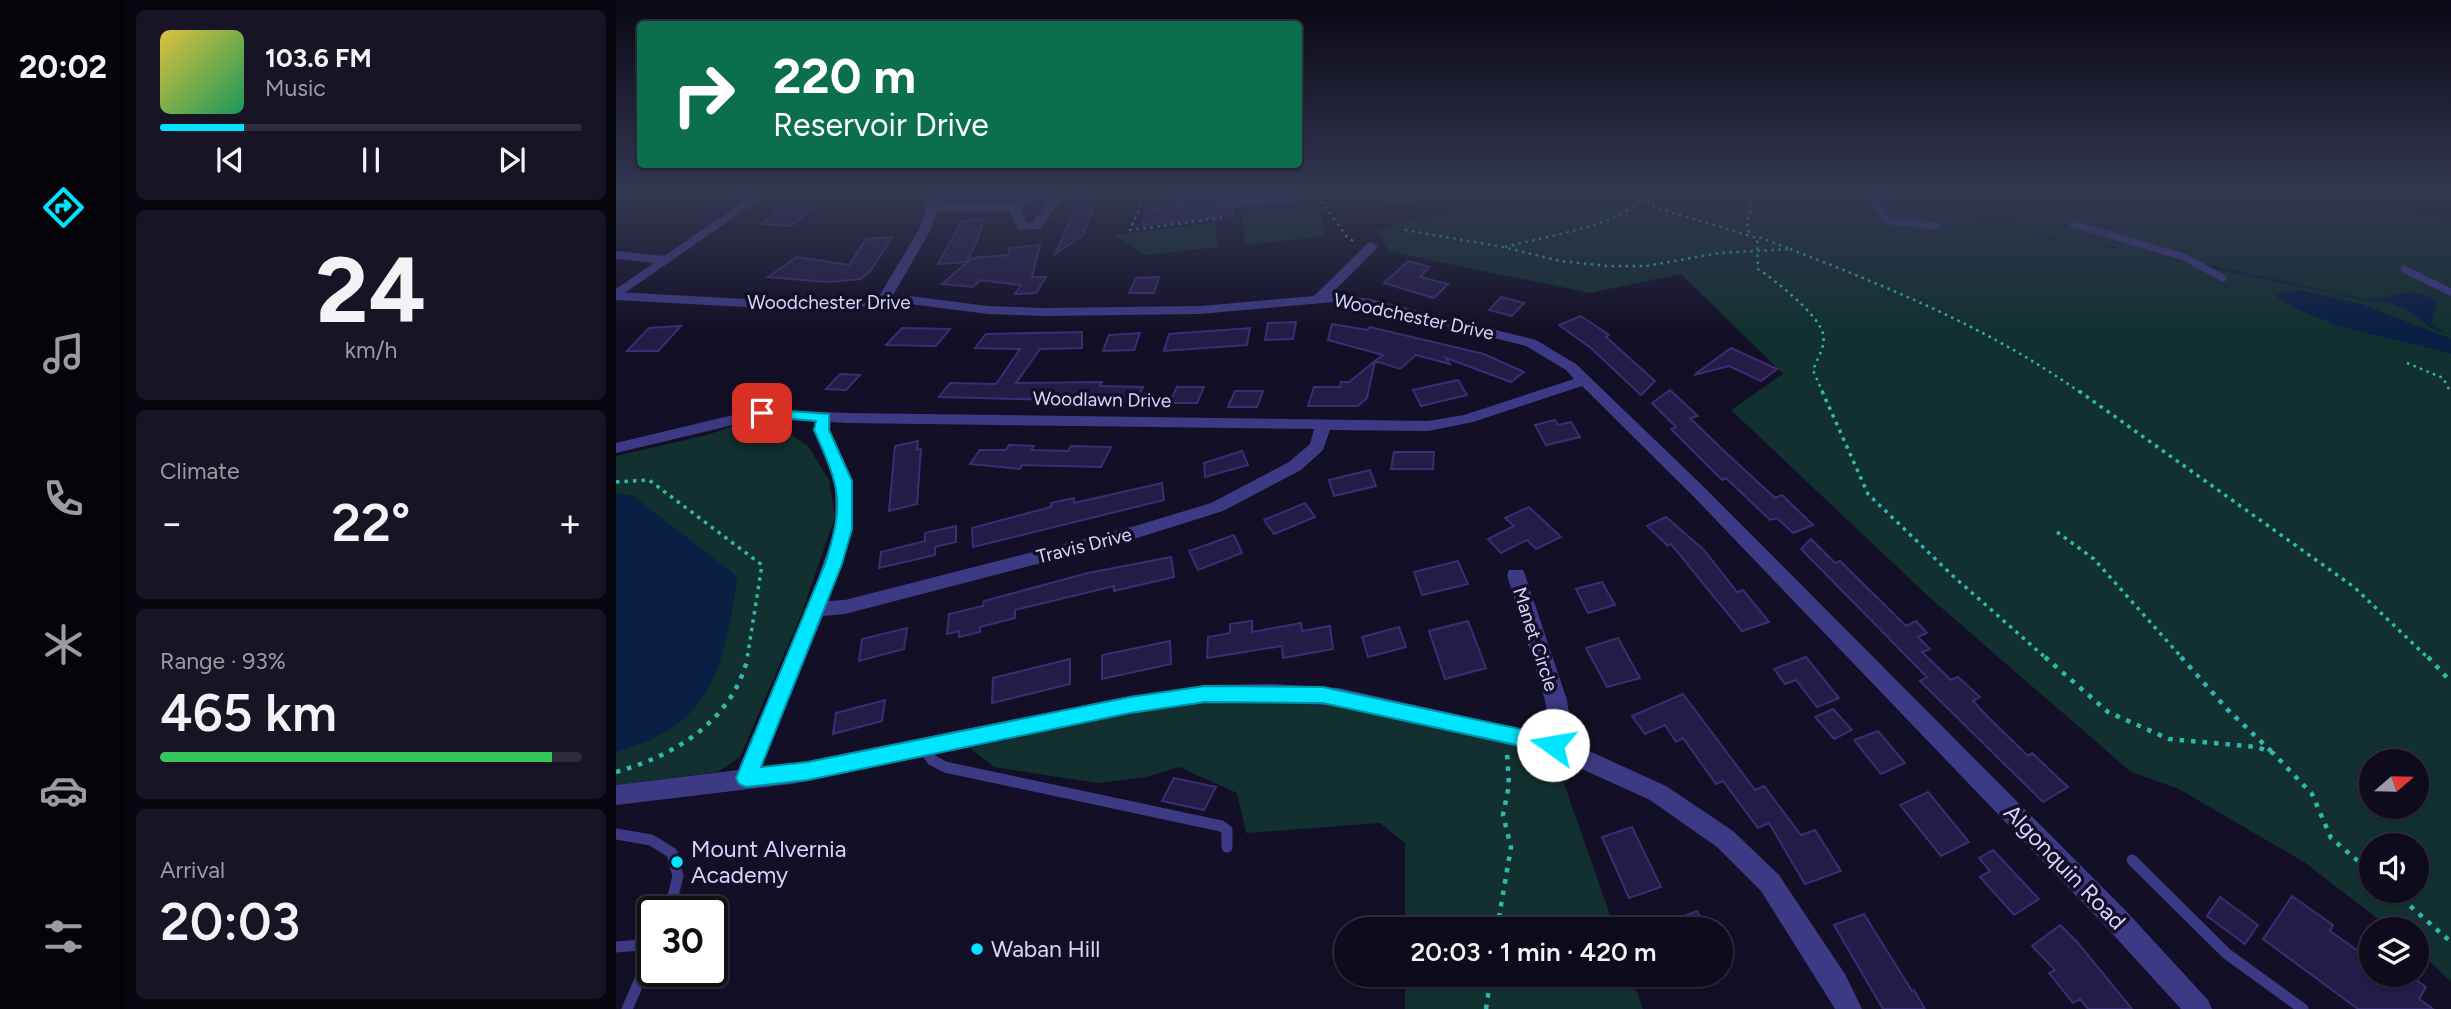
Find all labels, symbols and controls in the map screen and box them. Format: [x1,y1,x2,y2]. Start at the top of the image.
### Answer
text: 103.6 FM [265,42,372,74]
text: 220 m [773,46,916,105]
text: 20:02 [19,48,107,86]
icon: right [658,49,749,140]
text: Music [265,74,326,102]
text: Reservoir Drive [773,106,989,144]
icon: previous [211,141,249,179]
icon: pause [352,141,390,179]
icon: next [493,141,531,179]
icon: directions [39,183,88,232]
text: 24 [316,236,426,345]
street label: Woodchester Drive [1332,288,1496,345]
street label: Woodchester Drive [747,291,911,314]
icon: music [39,329,88,378]
text: km/h [345,336,397,364]
pin [732,383,792,443]
street label: Woodlawn Drive [1033,387,1171,412]
icon: arrive [743,394,781,432]
text: Climate [160,457,239,485]
icon: phone [39,474,88,523]
text: 22° [332,492,410,554]
text: − [160,500,184,546]
text: + [558,500,582,546]
street label: Travis Drive [1034,523,1134,568]
street label: Manet Circle [1508,584,1563,694]
icon: climate [39,620,88,669]
text: Range · 93% [160,647,286,675]
text: 465 km [160,682,337,744]
position arrow [1516,708,1590,782]
north arrow [2359,749,2429,819]
map controls [2359,749,2429,987]
icon: car [39,766,88,815]
street label: Algonquin Road [1998,799,2132,935]
button: sound [2359,833,2429,903]
place label: Mount Alvernia Academy [691,835,846,889]
marker: Mount Alvernia Academy [669,854,685,870]
text: Arrival [160,856,225,884]
text: 20:03 [160,891,300,953]
speed limit sign: 30 [637,896,728,987]
icon: filters [39,912,88,961]
button: layers [2359,917,2429,987]
place label: Waban Hill [991,935,1100,963]
text: 20:03 · 1 min · 420 m [1411,936,1657,968]
marker: Waban Hill [969,941,985,957]

